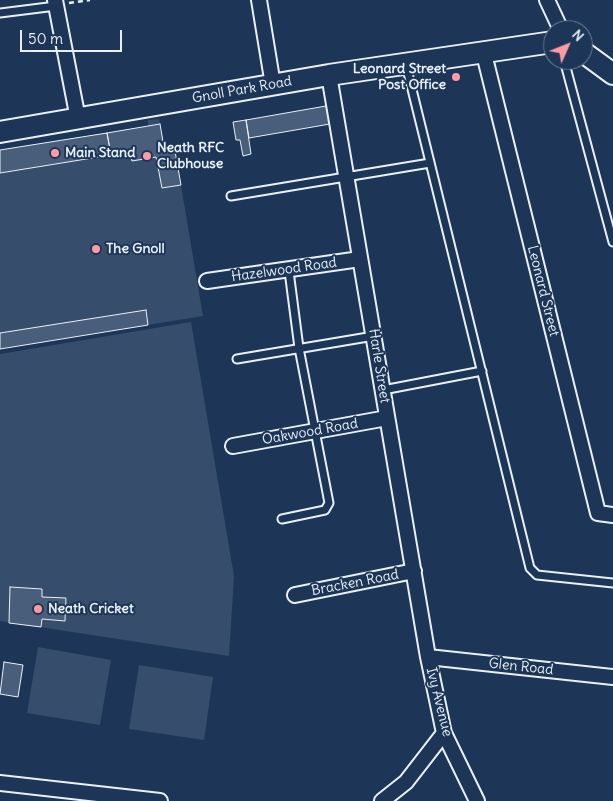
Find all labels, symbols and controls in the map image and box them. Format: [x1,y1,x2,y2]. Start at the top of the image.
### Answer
scale bar [22,20,125,52]
north arrow [543,20,593,70]
text: N [568,26,588,45]
text: 50 m [28,29,63,48]
place label: Leonard Street Post Office [353,61,446,94]
marker: Leonard Street Post Office [450,71,462,83]
street label: Gnoll Park Road [191,73,293,107]
place label: Neath RFC Clubhouse [157,140,224,172]
place label: Main Stand [65,145,135,161]
marker: Main Stand [49,147,61,159]
marker: Neath RFC Clubhouse [141,150,153,162]
place label: The Gnoll [106,241,165,257]
marker: The Gnoll [90,243,102,255]
street label: Leonard Street [524,244,562,338]
street label: Hazelwood Road [230,254,338,286]
street label: Harle Street [365,328,393,404]
street label: Oakwood Road [261,415,359,449]
street label: Bracken Road [310,566,400,600]
place label: Neath Cricket [48,601,134,617]
marker: Neath Cricket [32,603,44,615]
street label: Glen Road [488,655,554,679]
street label: Ivy Avenue [422,666,456,738]

